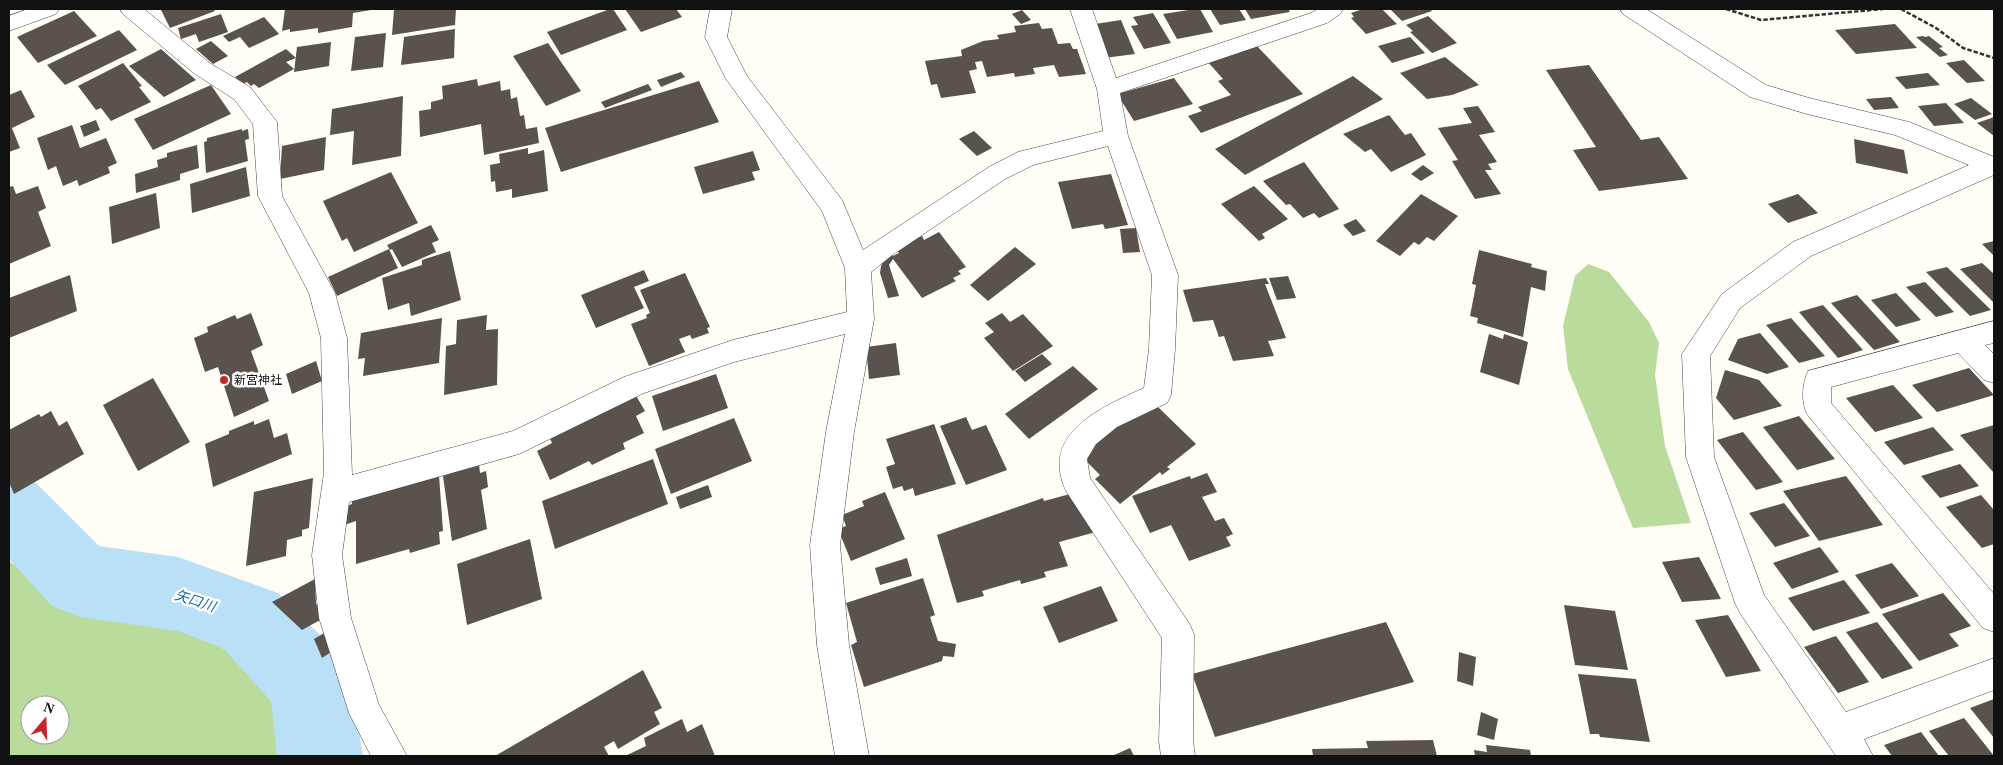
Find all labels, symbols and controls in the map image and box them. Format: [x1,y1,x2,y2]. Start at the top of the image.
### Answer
place label: 新宮神社 [234,373,282,387]
marker: 新宮神社 [218,374,230,386]
water label: 矢口川 [173,587,219,615]
north arrow [20,695,70,745]
text: N [42,699,56,717]

